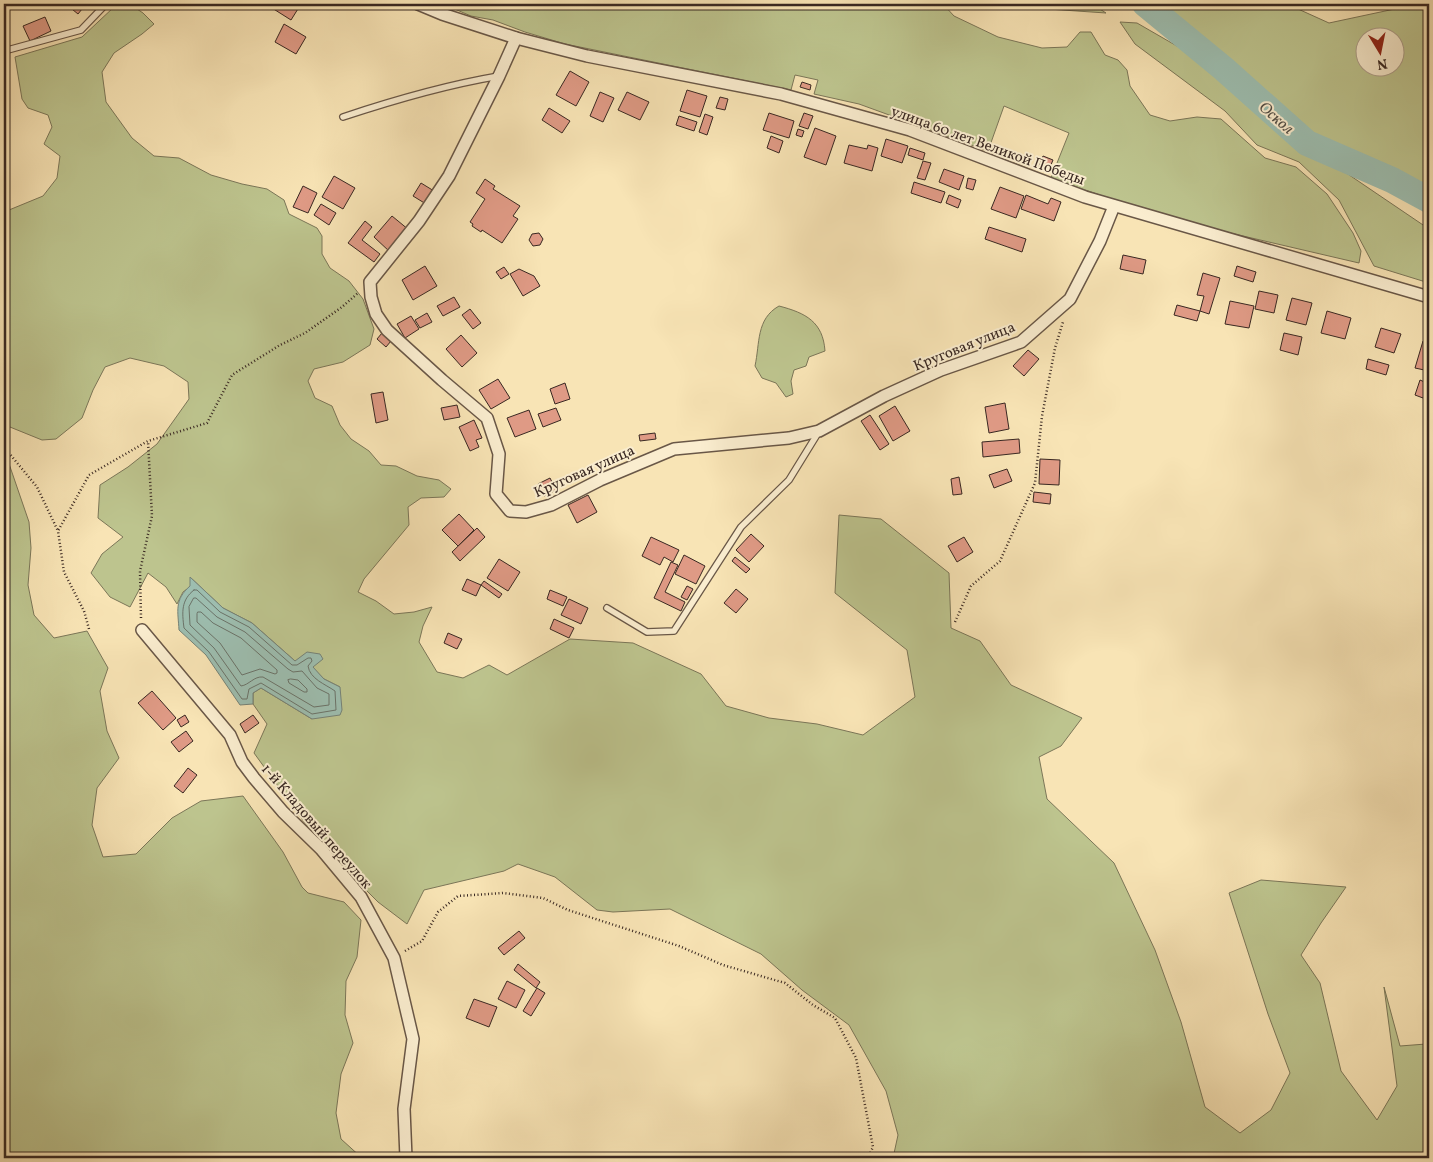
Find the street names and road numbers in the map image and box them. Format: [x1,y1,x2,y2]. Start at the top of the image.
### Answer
street label: улица 60 лет Великой Победы [888,101,1088,191]
street label: Круговая улица [910,317,1019,377]
street label: Круговая улица [531,441,638,504]
street label: 1-й Кладовый переулок [256,760,376,894]

